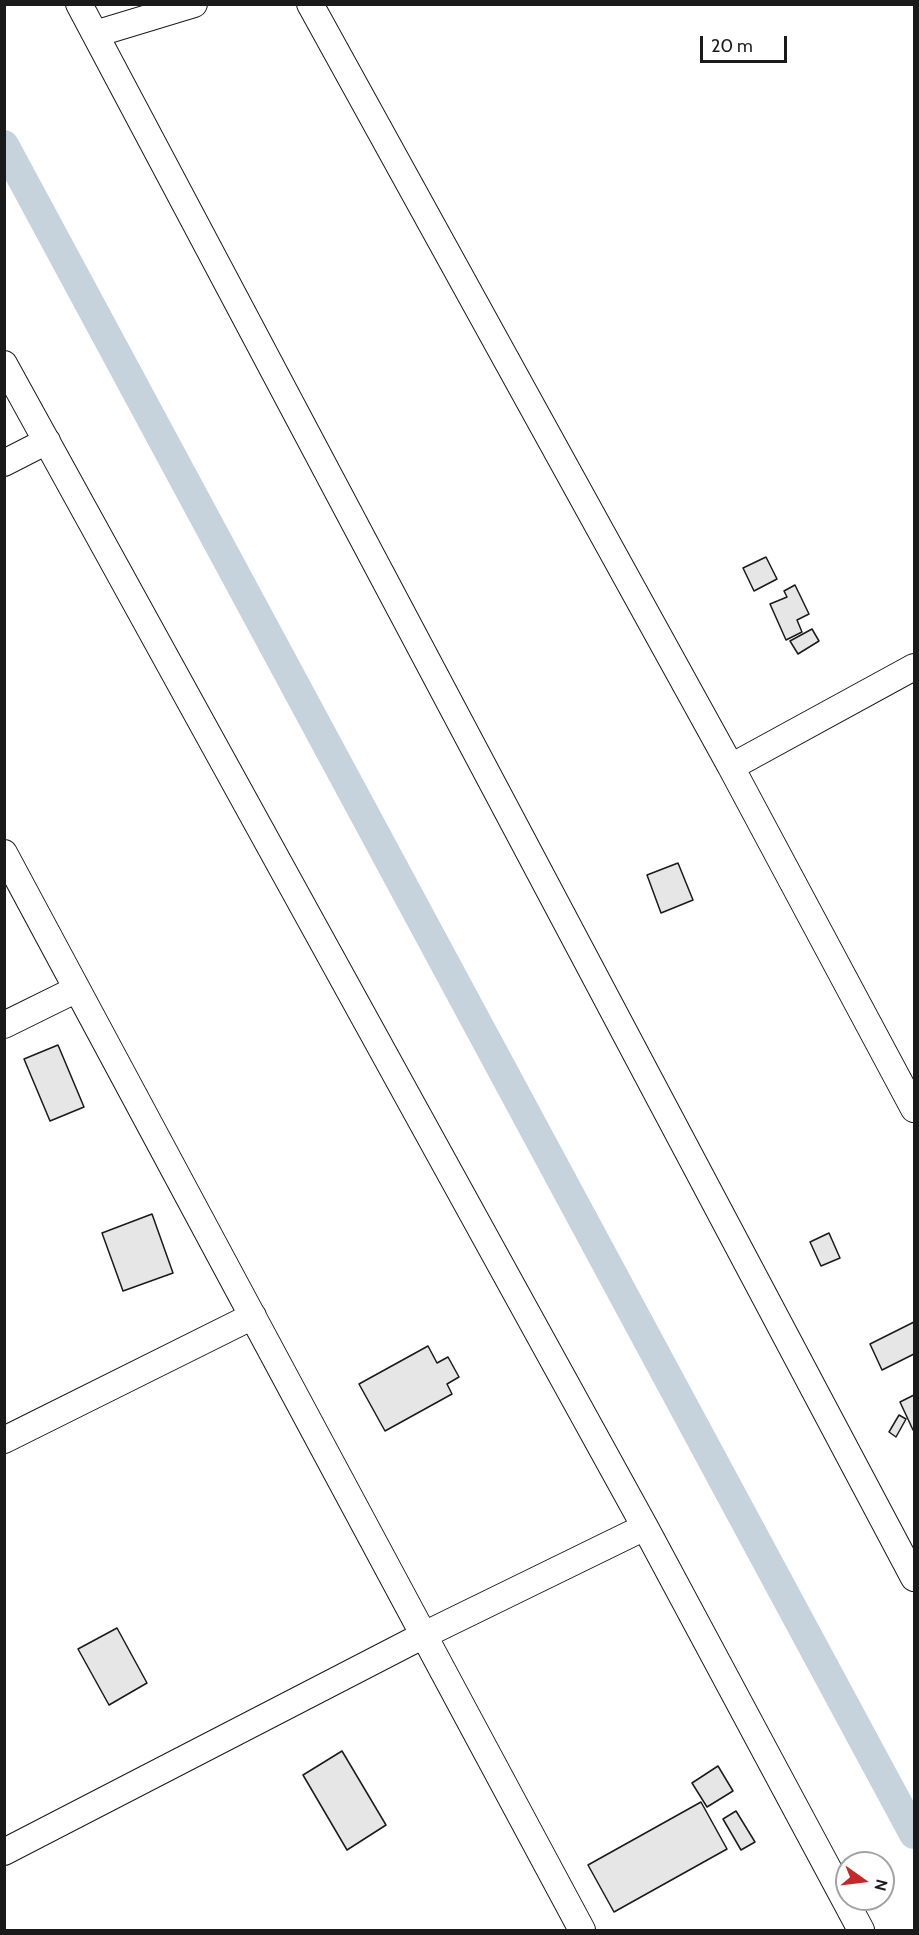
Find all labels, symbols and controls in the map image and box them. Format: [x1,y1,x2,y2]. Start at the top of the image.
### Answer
scale bar [703,24,790,62]
text: 20 m [711,35,753,57]
north arrow [835,1851,895,1911]
text: N [870,1877,892,1893]

